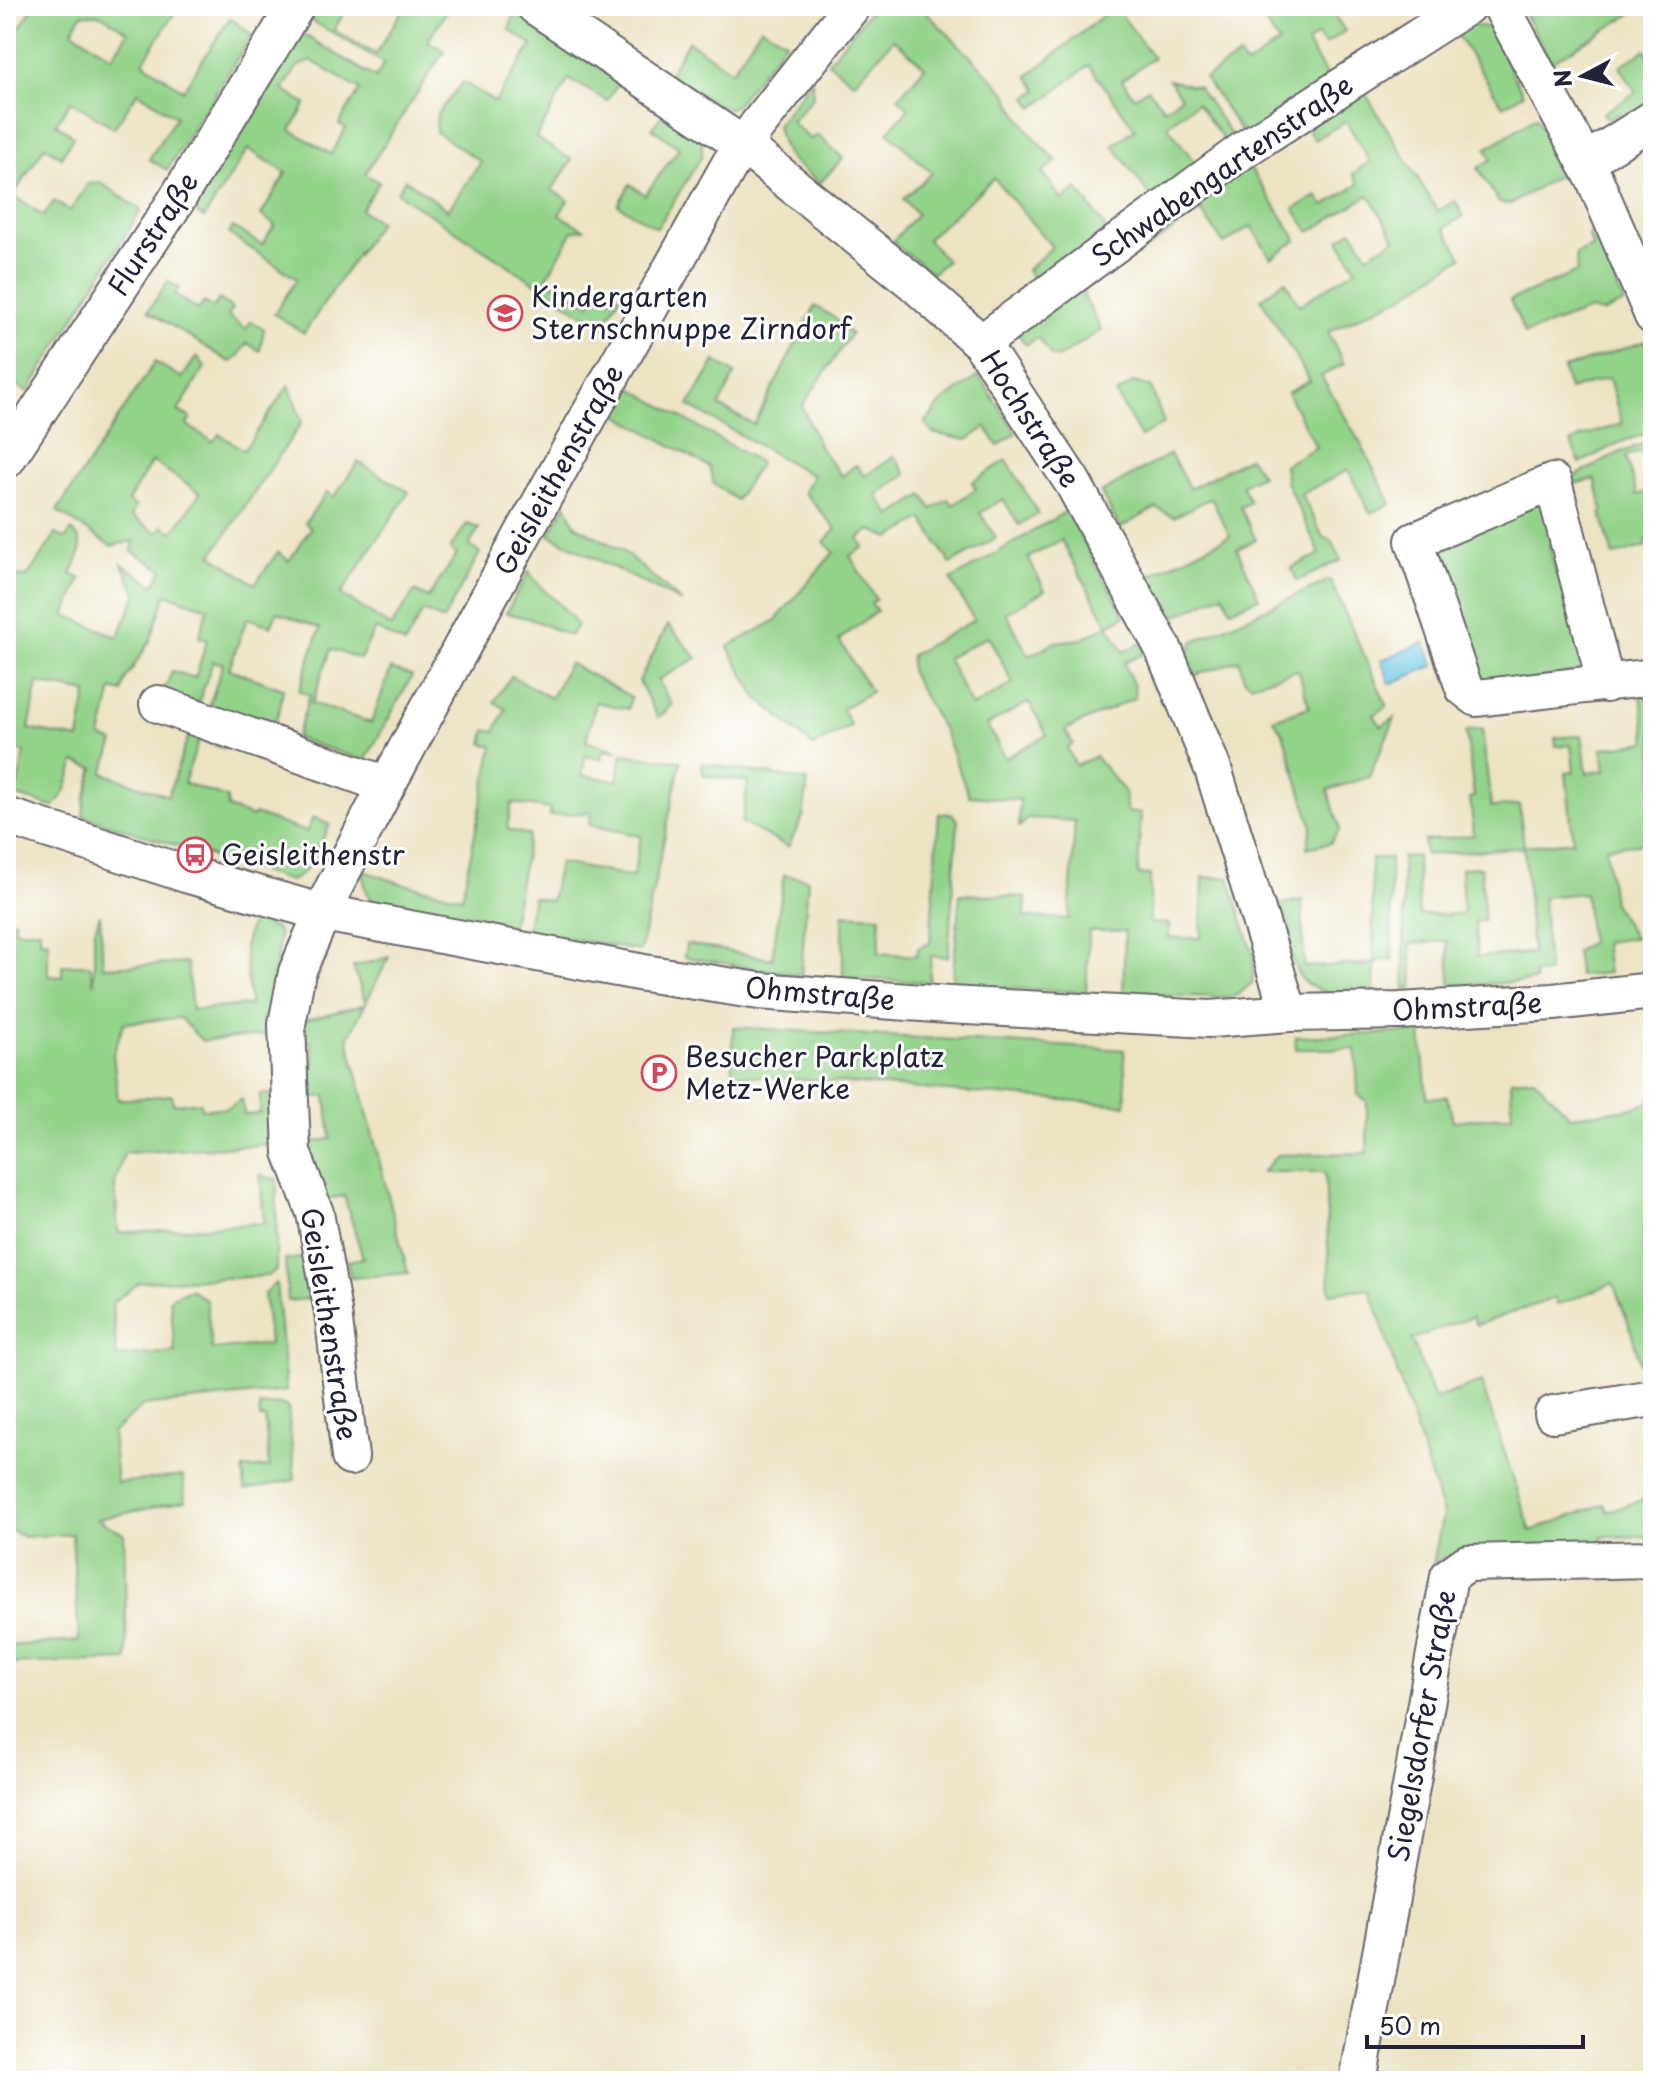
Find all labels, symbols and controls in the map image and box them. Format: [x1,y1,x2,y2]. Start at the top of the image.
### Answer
north arrow [1543,36,1623,116]
street label: Schwabengartenstraße [1081,63,1361,277]
text: N [1544,68,1579,89]
street label: Flurstraße [96,163,208,304]
place label: Kindergarten Sternschnuppe Zirndorf [531,274,853,349]
school or university icon: Kindergarten Sternschnuppe Zirndorf [486,294,524,332]
street label: Hochstraße [970,341,1092,496]
street label: Geisleithenstraße [482,356,633,582]
place label: Geisleithenstr [221,832,405,875]
bus stop icon: Geisleithenstr [176,836,214,874]
street label: Ohmstraße [743,965,897,1020]
street label: Ohmstraße [1391,980,1543,1031]
place label: Besucher Parkplatz Metz-Werke [685,1034,944,1109]
parking icon: Besucher Parkplatz Metz-Werke [640,1054,678,1092]
street label: Geisleithenstraße [291,1204,370,1443]
street label: Siegelsdorfer Straße [1375,1586,1466,1865]
scale bar [1367,1999,1583,2049]
text: 50 m [1379,2007,1441,2043]

